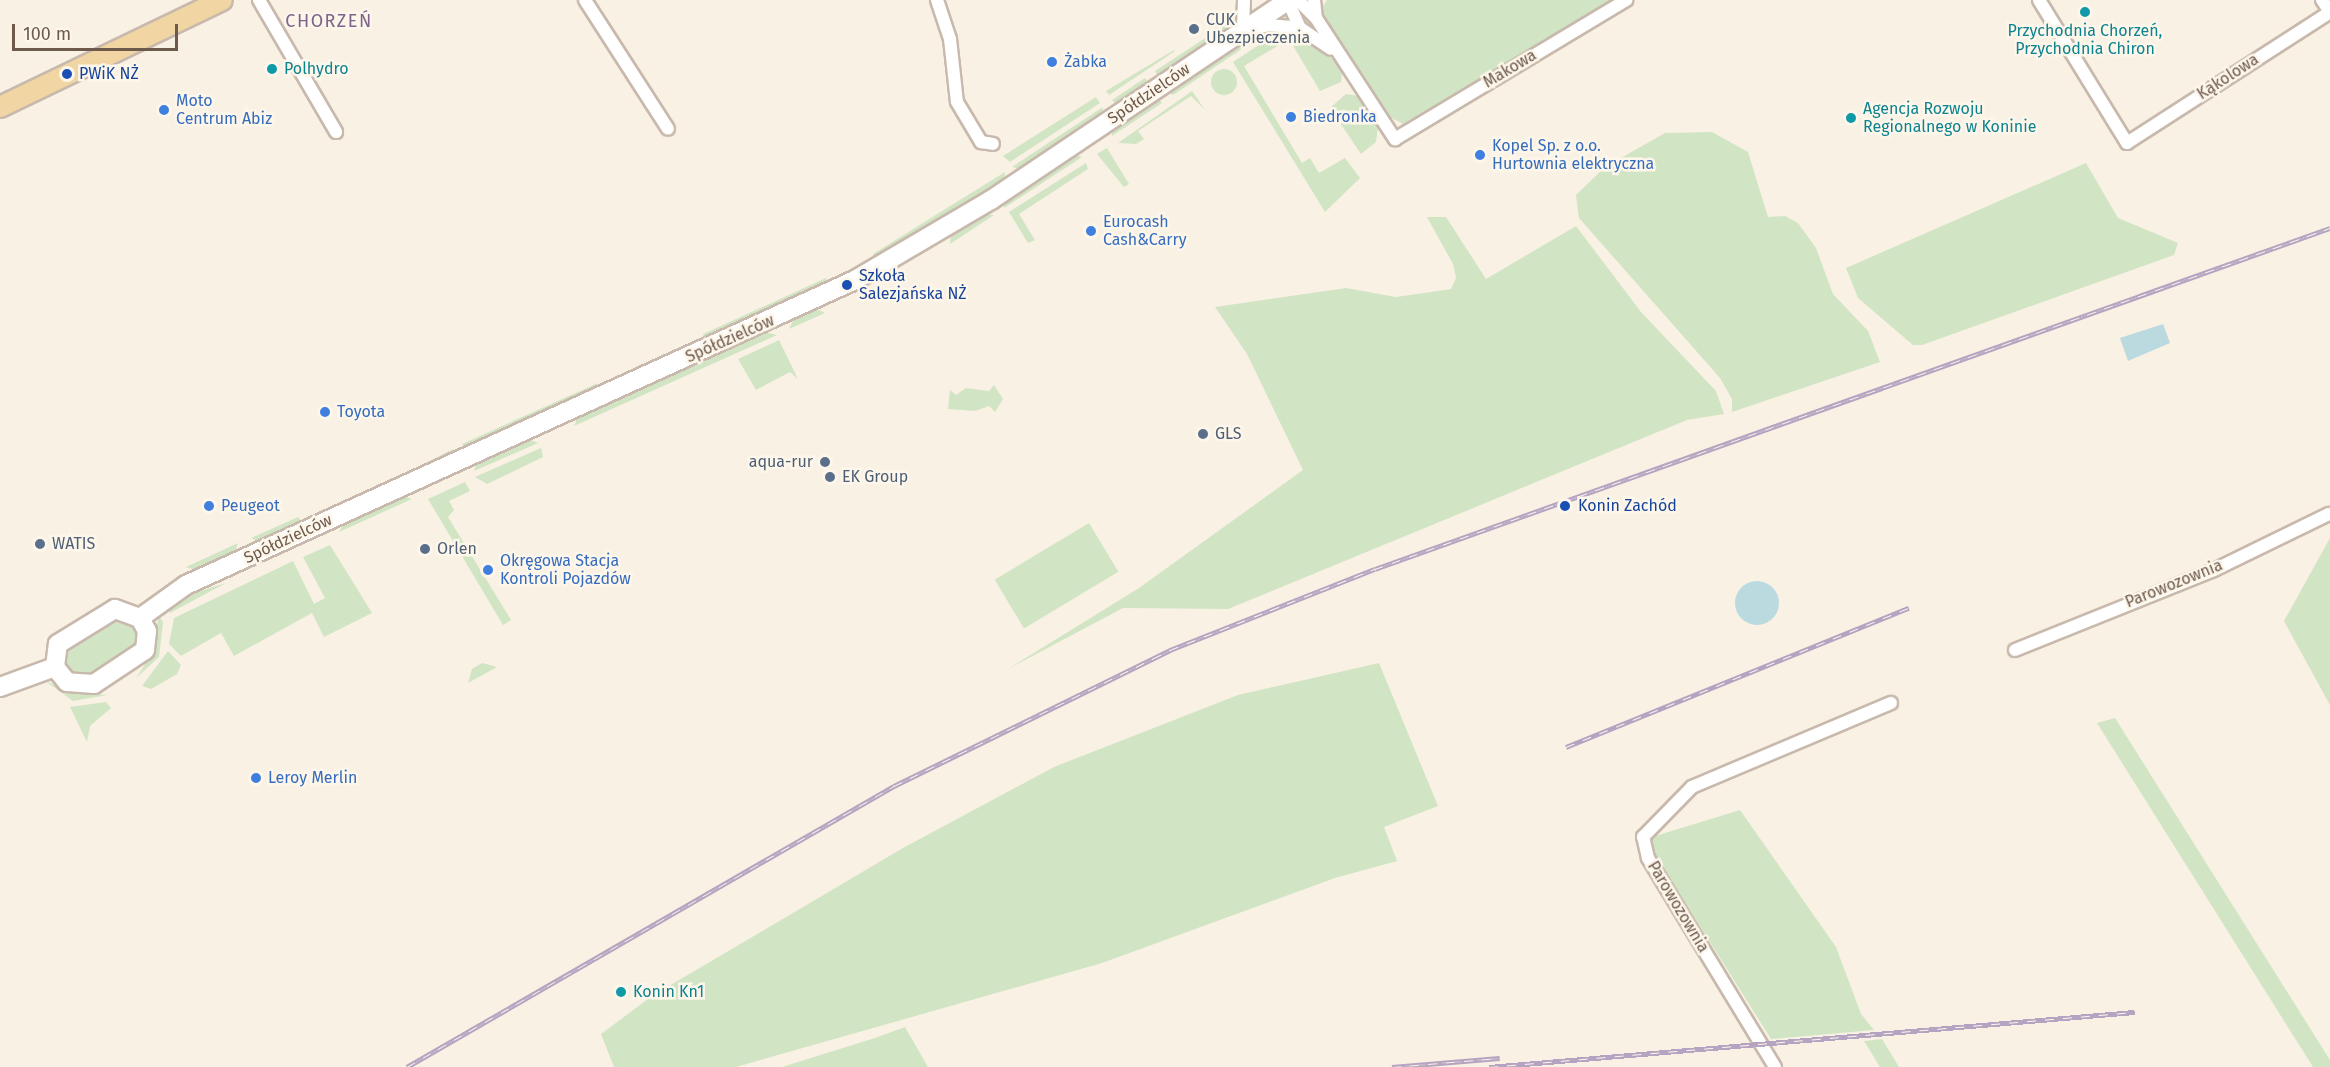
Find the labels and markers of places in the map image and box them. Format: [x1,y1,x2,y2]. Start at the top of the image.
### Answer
marker: Przychodnia Chorzeń, Przychodnia Chiron [2078,5,2092,19]
place label: CUK Ubezpieczenia [1206,10,1310,48]
place label: Przychodnia Chorzeń, Przychodnia Chiron [2008,21,2162,59]
marker: CUK Ubezpieczenia [1187,22,1201,36]
place label: Żabka [1064,52,1107,72]
marker: Żabka [1045,55,1059,69]
place label: Polhydro [284,59,349,79]
marker: Polhydro [265,62,279,76]
place label: PWiK NŻ [79,64,139,84]
marker: PWiK NŻ [60,67,74,81]
place label: Moto Centrum Abiz [176,91,272,129]
place label: Agencja Rozwoju Regionalnego w Koninie [1863,99,2036,137]
marker: Moto Centrum Abiz [157,103,171,117]
place label: Biedronka [1303,107,1377,127]
marker: Biedronka [1284,110,1298,124]
marker: Agencja Rozwoju Regionalnego w Koninie [1844,111,1858,125]
place label: Kopel Sp. z o.o. Hurtownia elektryczna [1492,136,1654,174]
marker: Kopel Sp. z o.o. Hurtownia elektryczna [1473,148,1487,162]
place label: Eurocash Cash&Carry [1103,212,1187,250]
marker: Eurocash Cash&Carry [1084,224,1098,238]
place label: Szkoła Salezjańska NŻ [859,266,967,304]
marker: Szkoła Salezjańska NŻ [840,278,854,292]
place label: Toyota [337,402,385,422]
marker: Toyota [318,405,332,419]
place label: GLS [1215,424,1242,444]
marker: GLS [1196,427,1210,441]
place label: aqua-rur [749,452,813,472]
marker: aqua-rur [818,455,832,469]
place label: EK Group [842,467,908,487]
marker: EK Group [823,470,837,484]
place label: Peugeot [221,496,280,516]
place label: Konin Zachód [1578,496,1677,516]
marker: Konin Zachód [1556,497,1574,515]
marker: Peugeot [202,499,216,513]
place label: WATIS [52,534,95,554]
marker: WATIS [33,537,47,551]
place label: Orlen [437,539,477,559]
marker: Orlen [418,542,432,556]
place label: Okręgowa Stacja Kontroli Pojazdów [500,551,631,589]
marker: Okręgowa Stacja Kontroli Pojazdów [481,563,495,577]
place label: Leroy Merlin [268,768,357,788]
marker: Leroy Merlin [249,771,263,785]
place label: Konin Kn1 [633,982,704,1002]
marker: Konin Kn1 [614,985,628,999]

